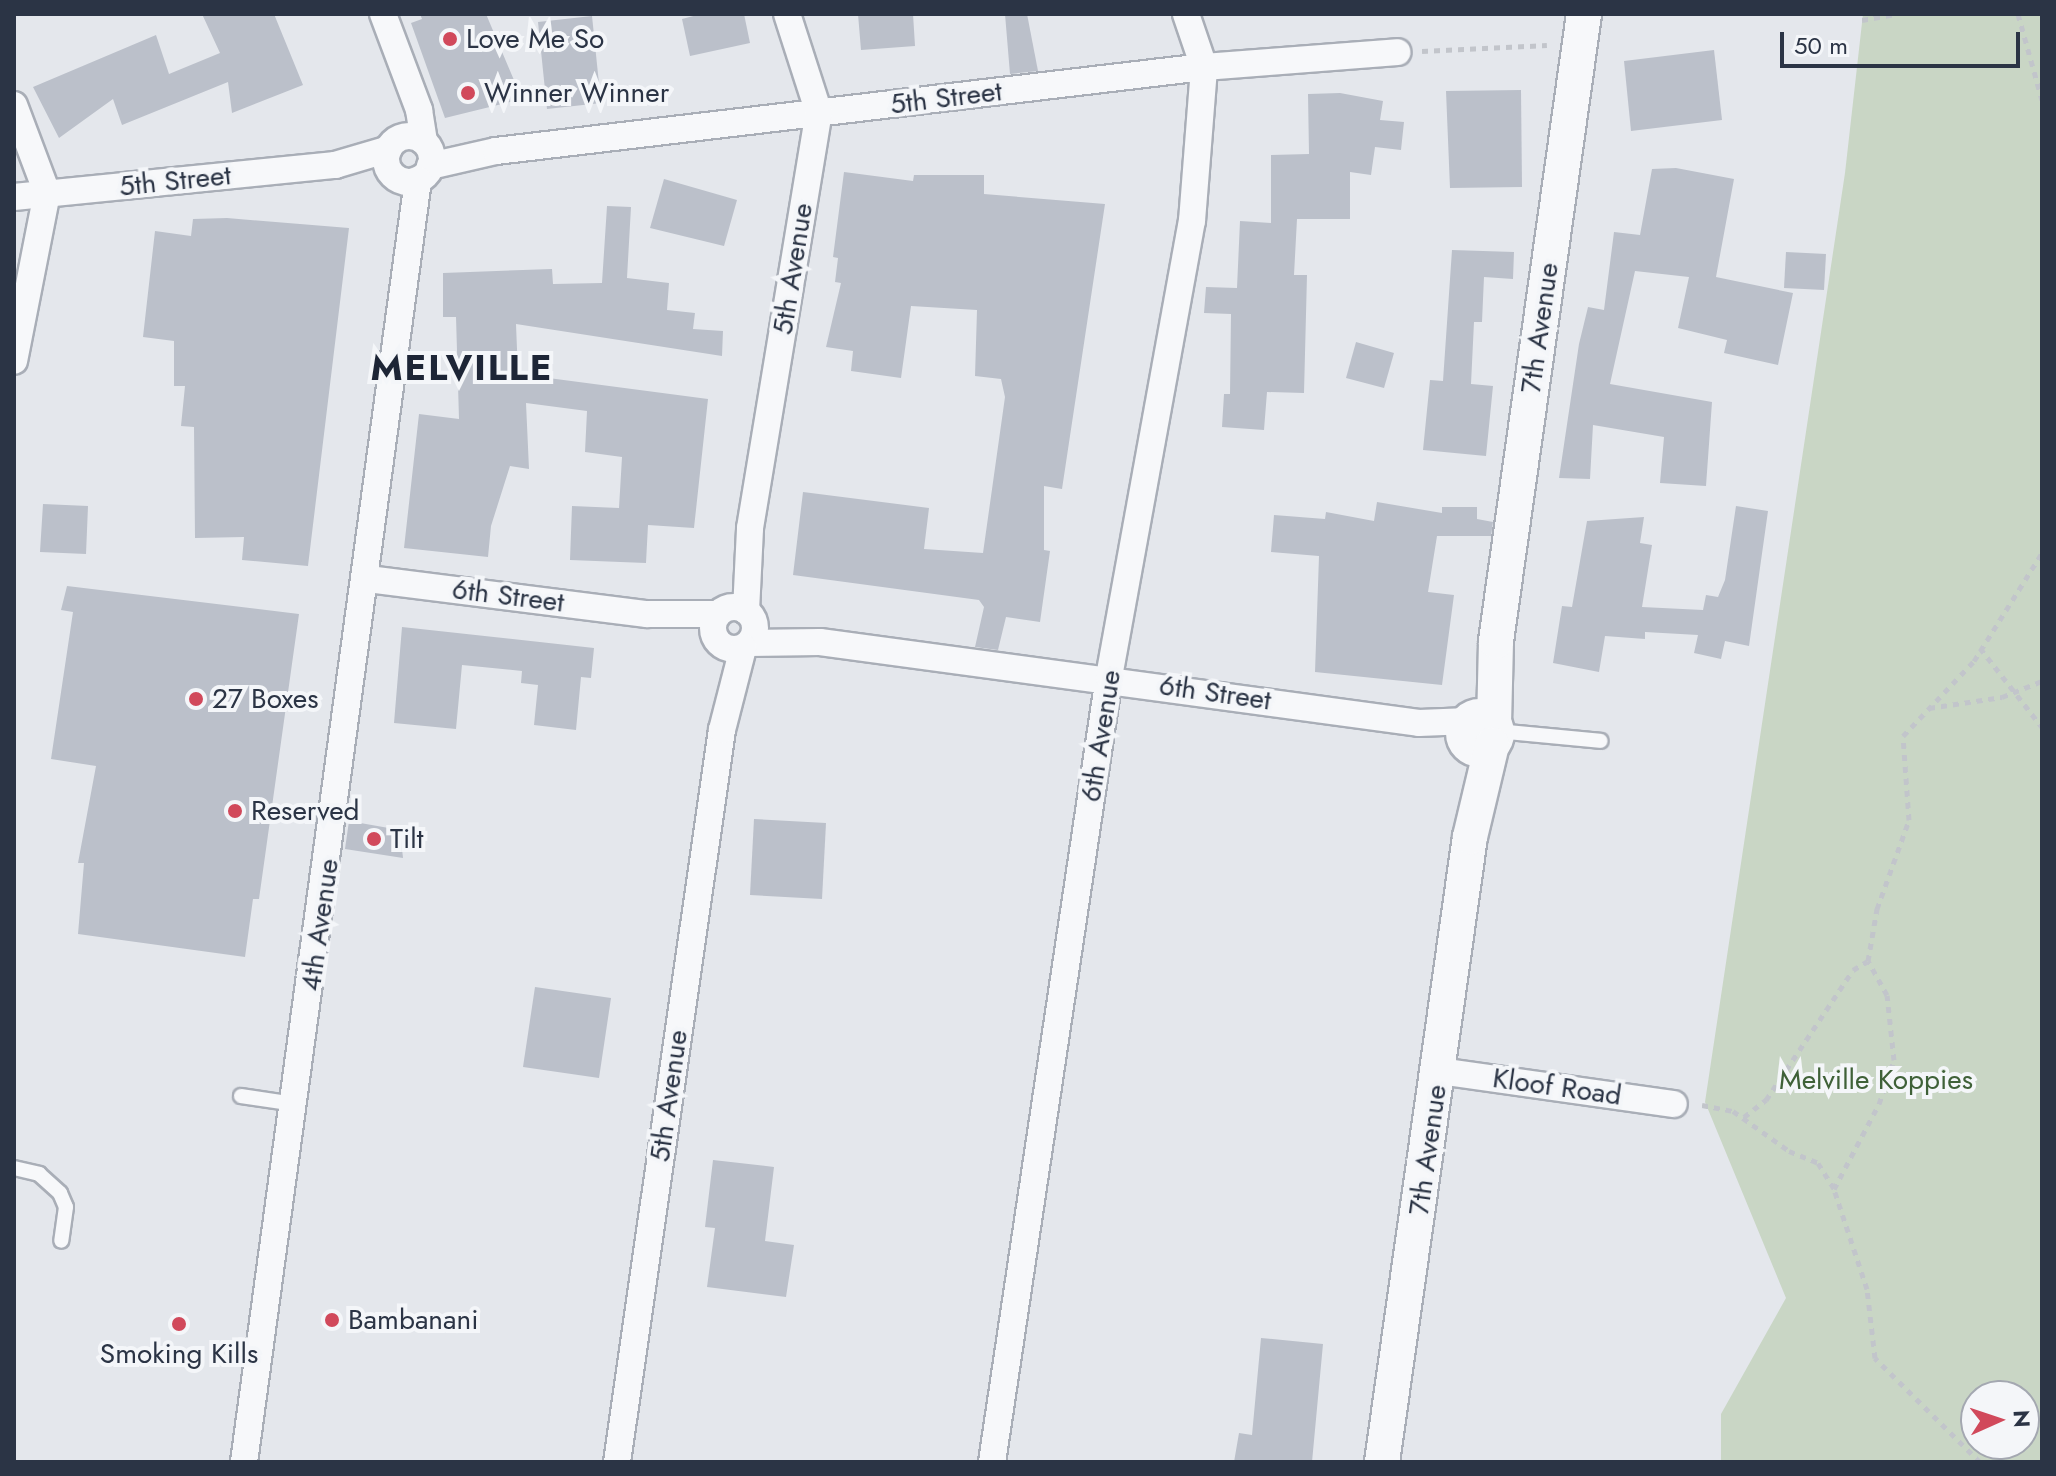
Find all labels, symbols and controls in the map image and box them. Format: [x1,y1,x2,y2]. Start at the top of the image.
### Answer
scale bar [1784,16,2024,66]
place label: Love Me So [466,22,604,56]
text: 50 m [1794,28,1848,63]
marker: Love Me So [441,30,459,48]
street label: 5th Street [888,74,1004,122]
place label: Winner Winner [484,76,669,110]
marker: Winner Winner [459,84,477,102]
street label: 5th Street [117,158,233,204]
street label: 5th Avenue [766,201,820,337]
street label: 7th Avenue [1514,260,1566,396]
district label: MELVILLE [371,346,553,390]
street label: 6th Street [450,572,566,620]
street label: 6th Avenue [1074,668,1128,804]
street label: 6th Street [1157,669,1273,717]
place label: 27 Boxes [212,682,319,716]
marker: 27 Boxes [187,690,205,708]
place label: Reserved [251,794,360,828]
marker: Reserved [226,802,244,820]
place label: Tilt [390,822,423,856]
marker: Tilt [365,830,383,848]
street label: 4th Avenue [294,857,346,993]
street label: 5th Avenue [643,1028,695,1164]
street label: Kloof Road [1490,1061,1624,1113]
park label: Melville Koppies [1779,1063,1973,1097]
street label: 7th Avenue [1402,1082,1454,1218]
place label: Bambanani [348,1303,479,1337]
marker: Bambanani [323,1311,341,1329]
marker: Smoking Kills [170,1315,188,1333]
place label: Smoking Kills [100,1337,258,1371]
north arrow [1960,1380,2040,1460]
text: N [2006,1409,2038,1428]

